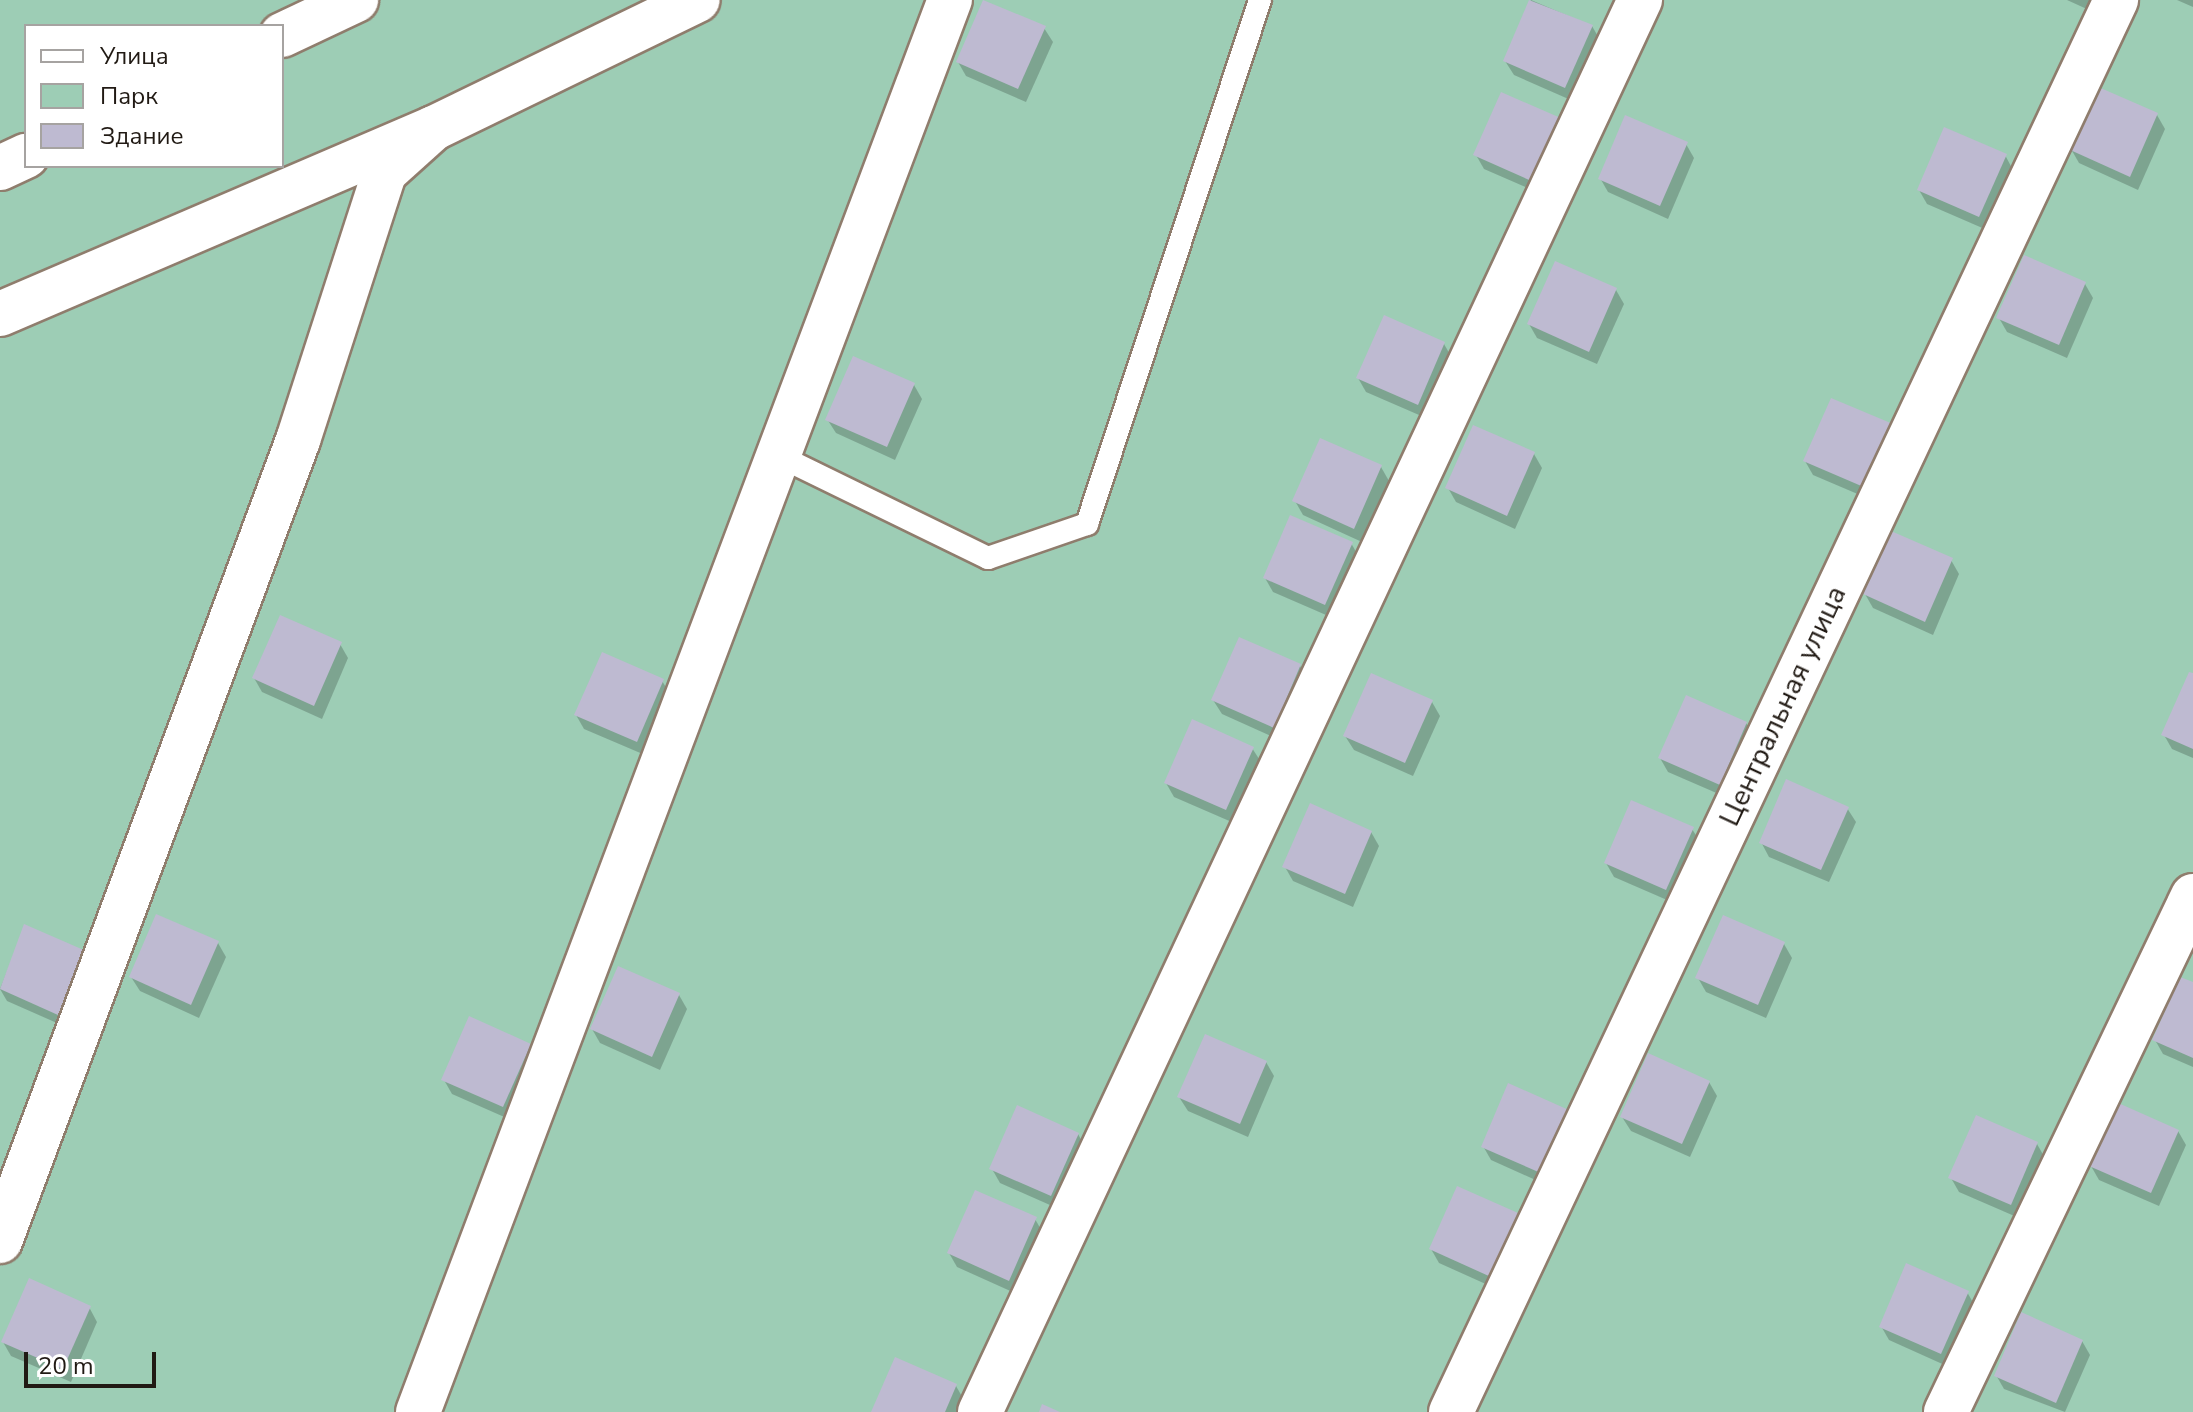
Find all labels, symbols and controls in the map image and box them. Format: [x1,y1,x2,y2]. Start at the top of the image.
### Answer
legend [24,24,284,168]
text: Улица [100,40,169,72]
text: Парк [100,80,158,112]
text: Здание [100,120,184,152]
street label: Центральная улица [1713,581,1853,831]
scale bar [28,1336,160,1386]
text: 20 m [38,1350,94,1382]

